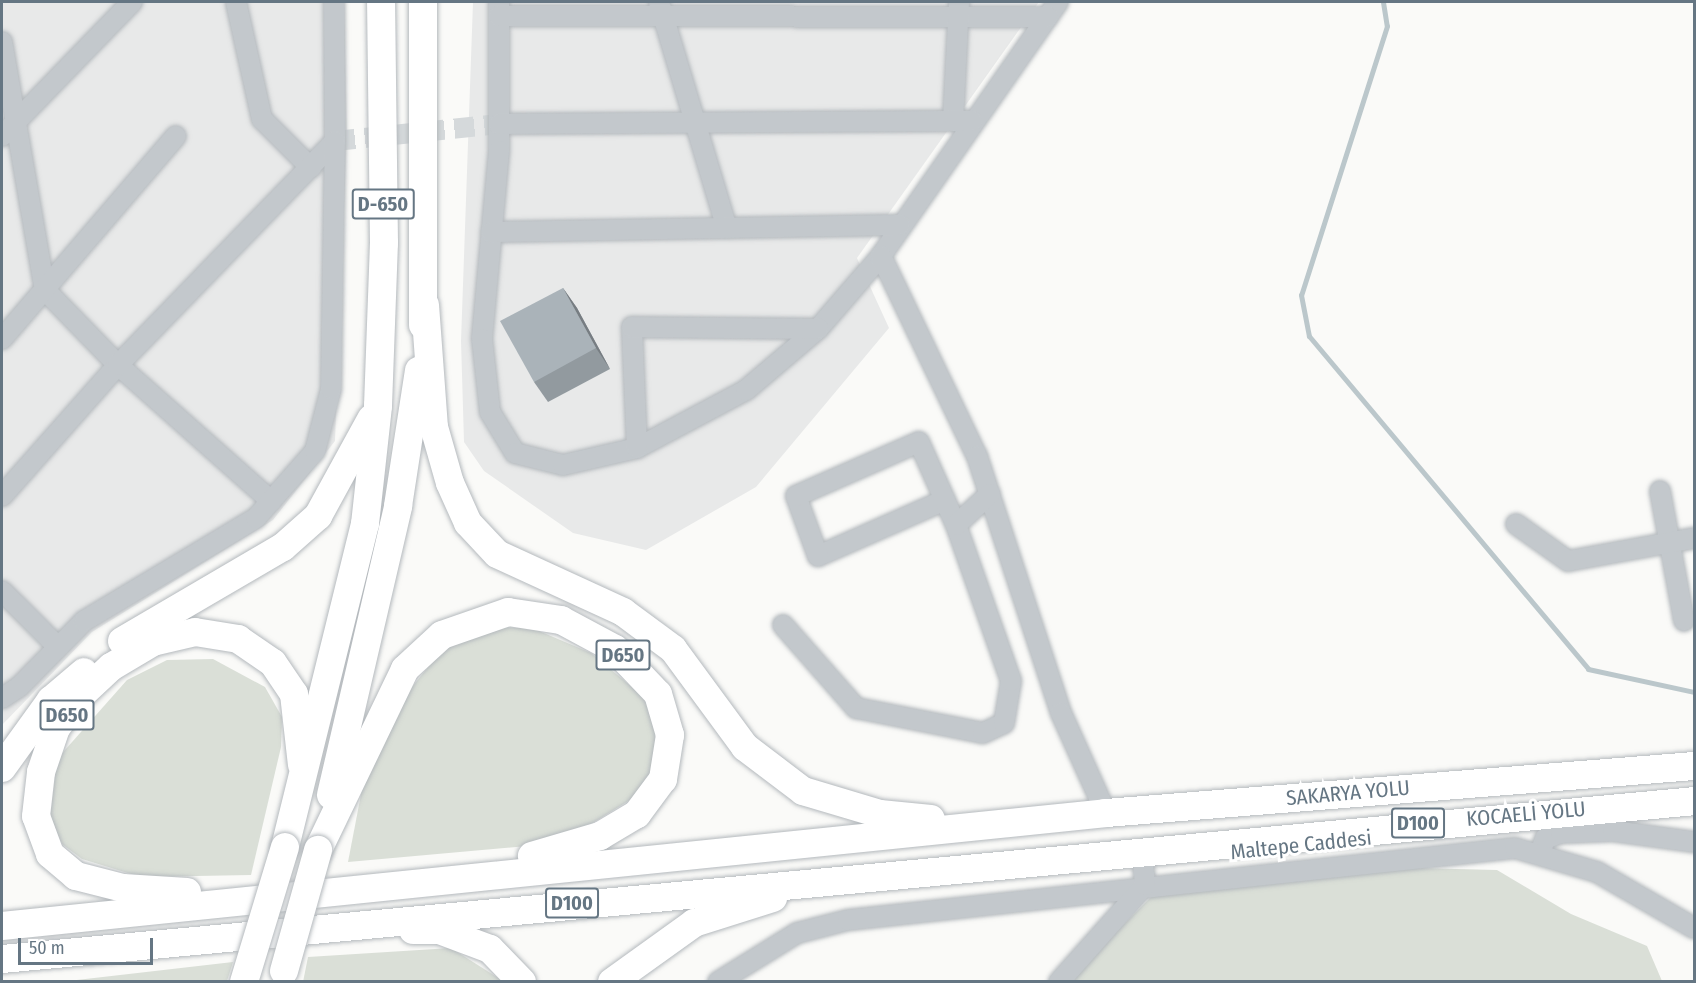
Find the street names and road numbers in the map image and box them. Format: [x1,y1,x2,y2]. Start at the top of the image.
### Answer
road number: D-650 [352,187,415,221]
road number: D650 [594,638,652,672]
road number: D650 [38,698,96,732]
street label: SAKARYA YOLU [1285,775,1411,811]
street label: KOCAELİ YOLU [1465,796,1587,832]
road number: D100 [1391,806,1445,840]
street label: Maltepe Caddesi [1229,825,1373,865]
road number: D100 [545,886,599,920]

